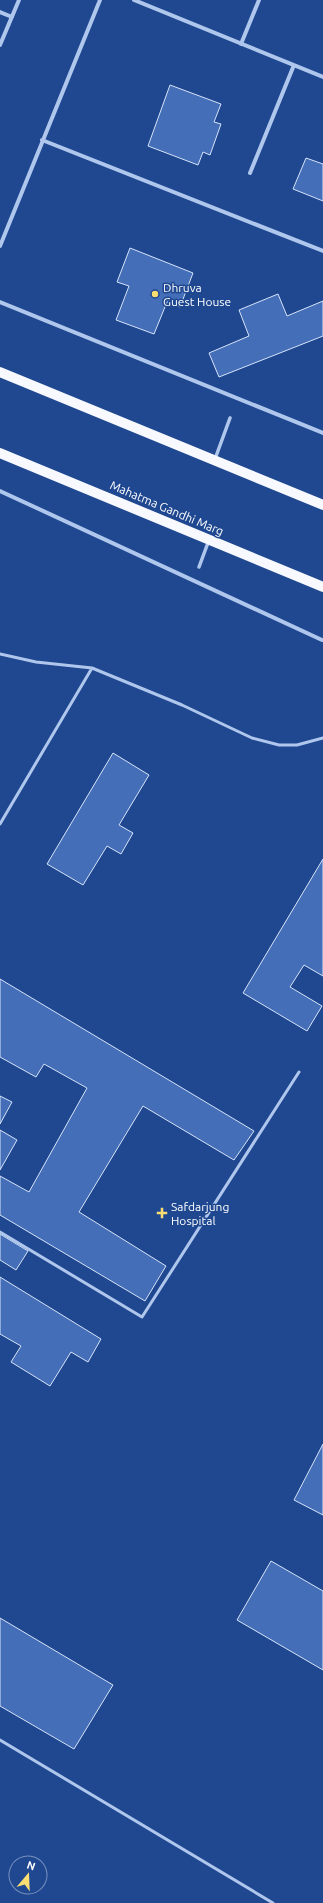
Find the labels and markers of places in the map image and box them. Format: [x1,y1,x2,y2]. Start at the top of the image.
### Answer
place label: Dhruva Guest House [163,281,231,308]
marker: Dhruva Guest House [150,289,160,299]
place label: Safdarjung Hospital [171,1200,229,1227]
marker: Safdarjung Hospital [156,1207,168,1219]

